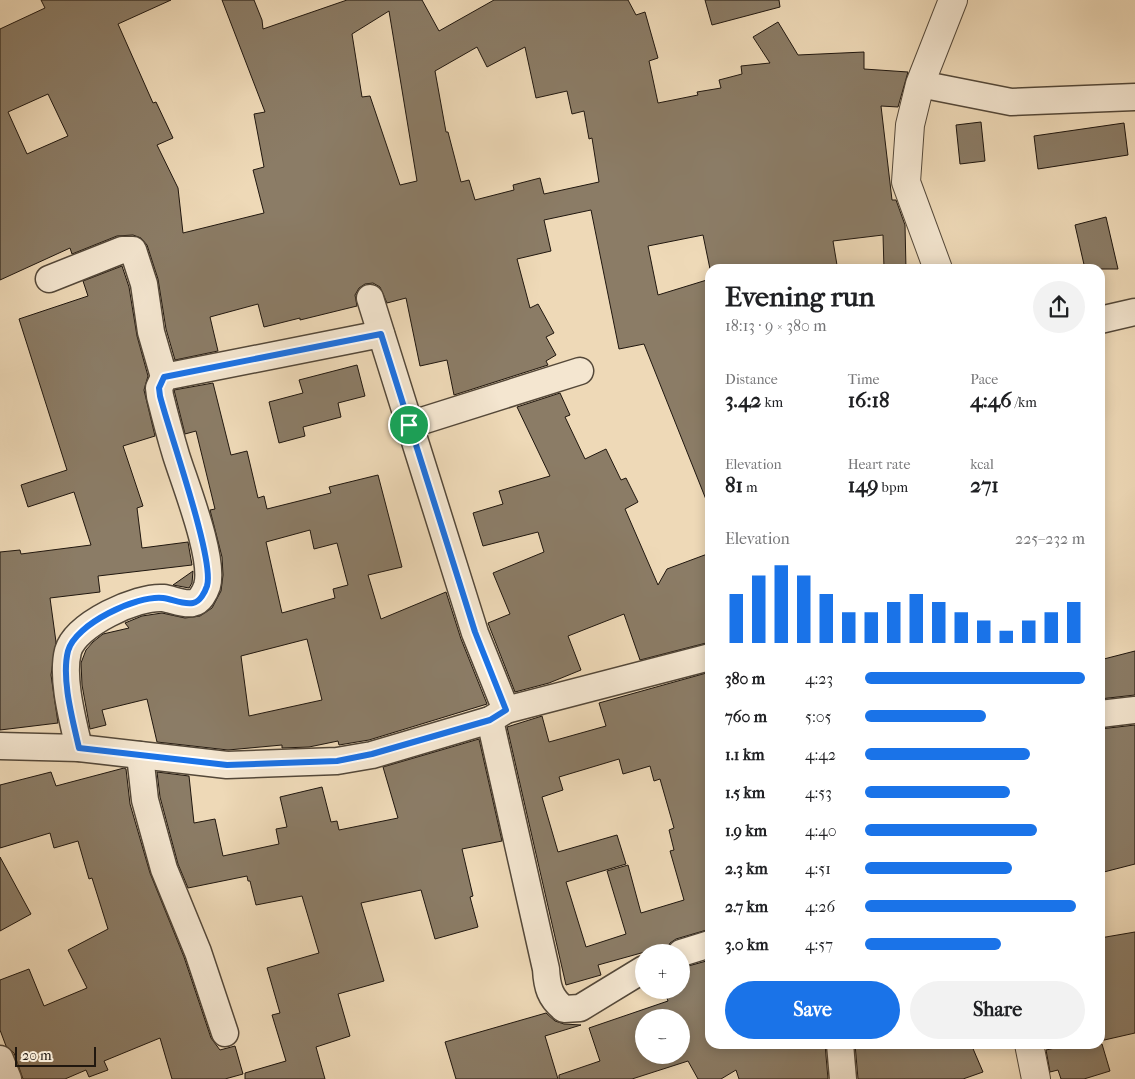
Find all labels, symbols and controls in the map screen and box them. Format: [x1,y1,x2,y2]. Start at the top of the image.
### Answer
text: Evening run [725,280,875,313]
button: share [1033,281,1085,333]
text: 18:13 · 9 × 380 m [725,316,827,335]
text: Distance [725,371,778,388]
text: Time [848,371,879,388]
text: Pace [970,371,998,388]
text: 3.42 [725,388,761,412]
text: 16:18 [848,388,890,412]
text: 4:46 [970,388,1012,412]
text: km [761,394,783,411]
text: /km [1012,394,1037,411]
pin [388,404,430,446]
icon: arrive [395,411,423,439]
text: Elevation [725,456,782,473]
text: Heart rate [848,456,910,473]
text: kcal [970,456,994,473]
text: 81 [725,473,743,497]
text: 149 [848,473,879,497]
text: 271 [970,473,999,497]
text: m [743,479,758,496]
text: bpm [879,479,908,496]
text: Elevation [725,529,790,548]
text: 225–232 m [1015,529,1085,548]
text: 380 m [725,669,765,688]
text: 4:23 [805,669,833,688]
text: 760 m [725,707,767,726]
text: 5:05 [805,707,832,726]
text: 1.1 km [725,745,764,764]
text: 4:42 [805,745,836,764]
text: 1.5 km [725,783,765,802]
text: 4:53 [805,783,832,802]
text: 1.9 km [725,821,767,840]
text: 4:40 [805,821,837,840]
text: 2.3 km [725,859,768,878]
text: 4:51 [805,859,831,878]
text: 2.7 km [725,897,768,916]
text: 4:26 [805,897,835,916]
text: 3.0 km [725,935,768,954]
text: 4:57 [805,935,833,954]
map controls [635,944,690,1064]
button: + [635,944,690,999]
button: Save [725,981,900,1039]
button: Share [910,981,1085,1039]
button: − [635,1009,690,1064]
scale bar [15,1044,96,1067]
text: 20 m [22,1047,52,1064]

